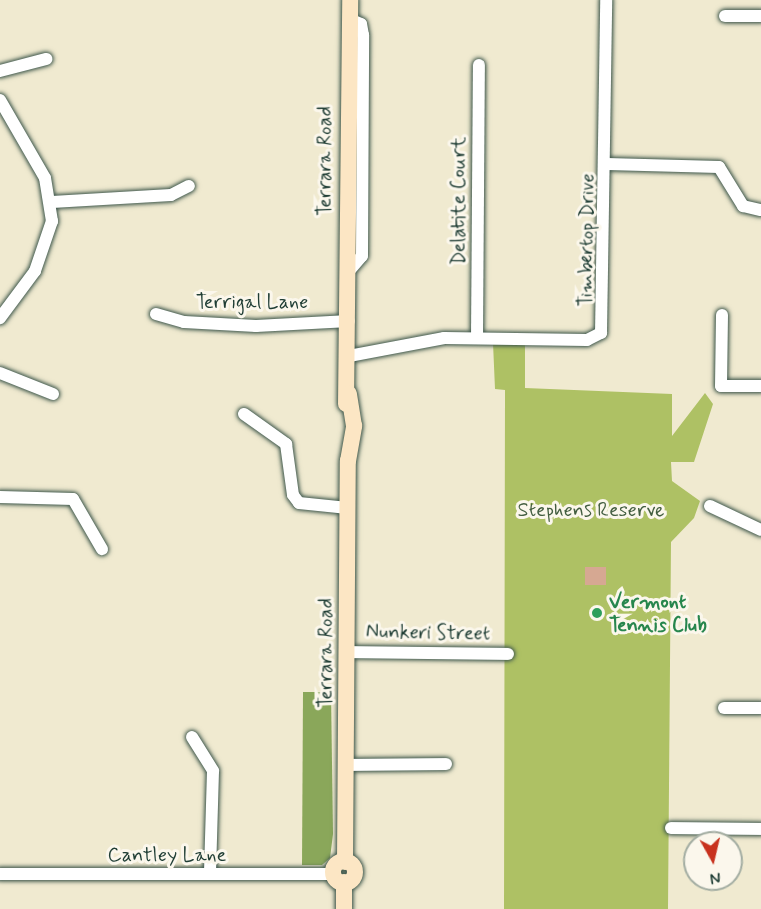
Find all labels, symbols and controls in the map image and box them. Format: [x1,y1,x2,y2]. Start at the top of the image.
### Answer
street label: Terrara Road [313,106,337,216]
street label: Delatite Court [447,139,471,263]
street label: Timbertop Drive [574,173,600,307]
street label: Terrigal Lane [195,290,309,314]
park label: Stephens Reserve [518,498,664,522]
place label: Vermont Tennis Club [609,590,711,637]
street label: Terrara Road [314,598,338,708]
marker: Vermont Tennis Club [590,606,604,620]
street label: Nunkeri Street [364,620,492,646]
north arrow [683,831,743,891]
street label: Cantley Lane [108,843,226,867]
text: N [709,866,722,888]

